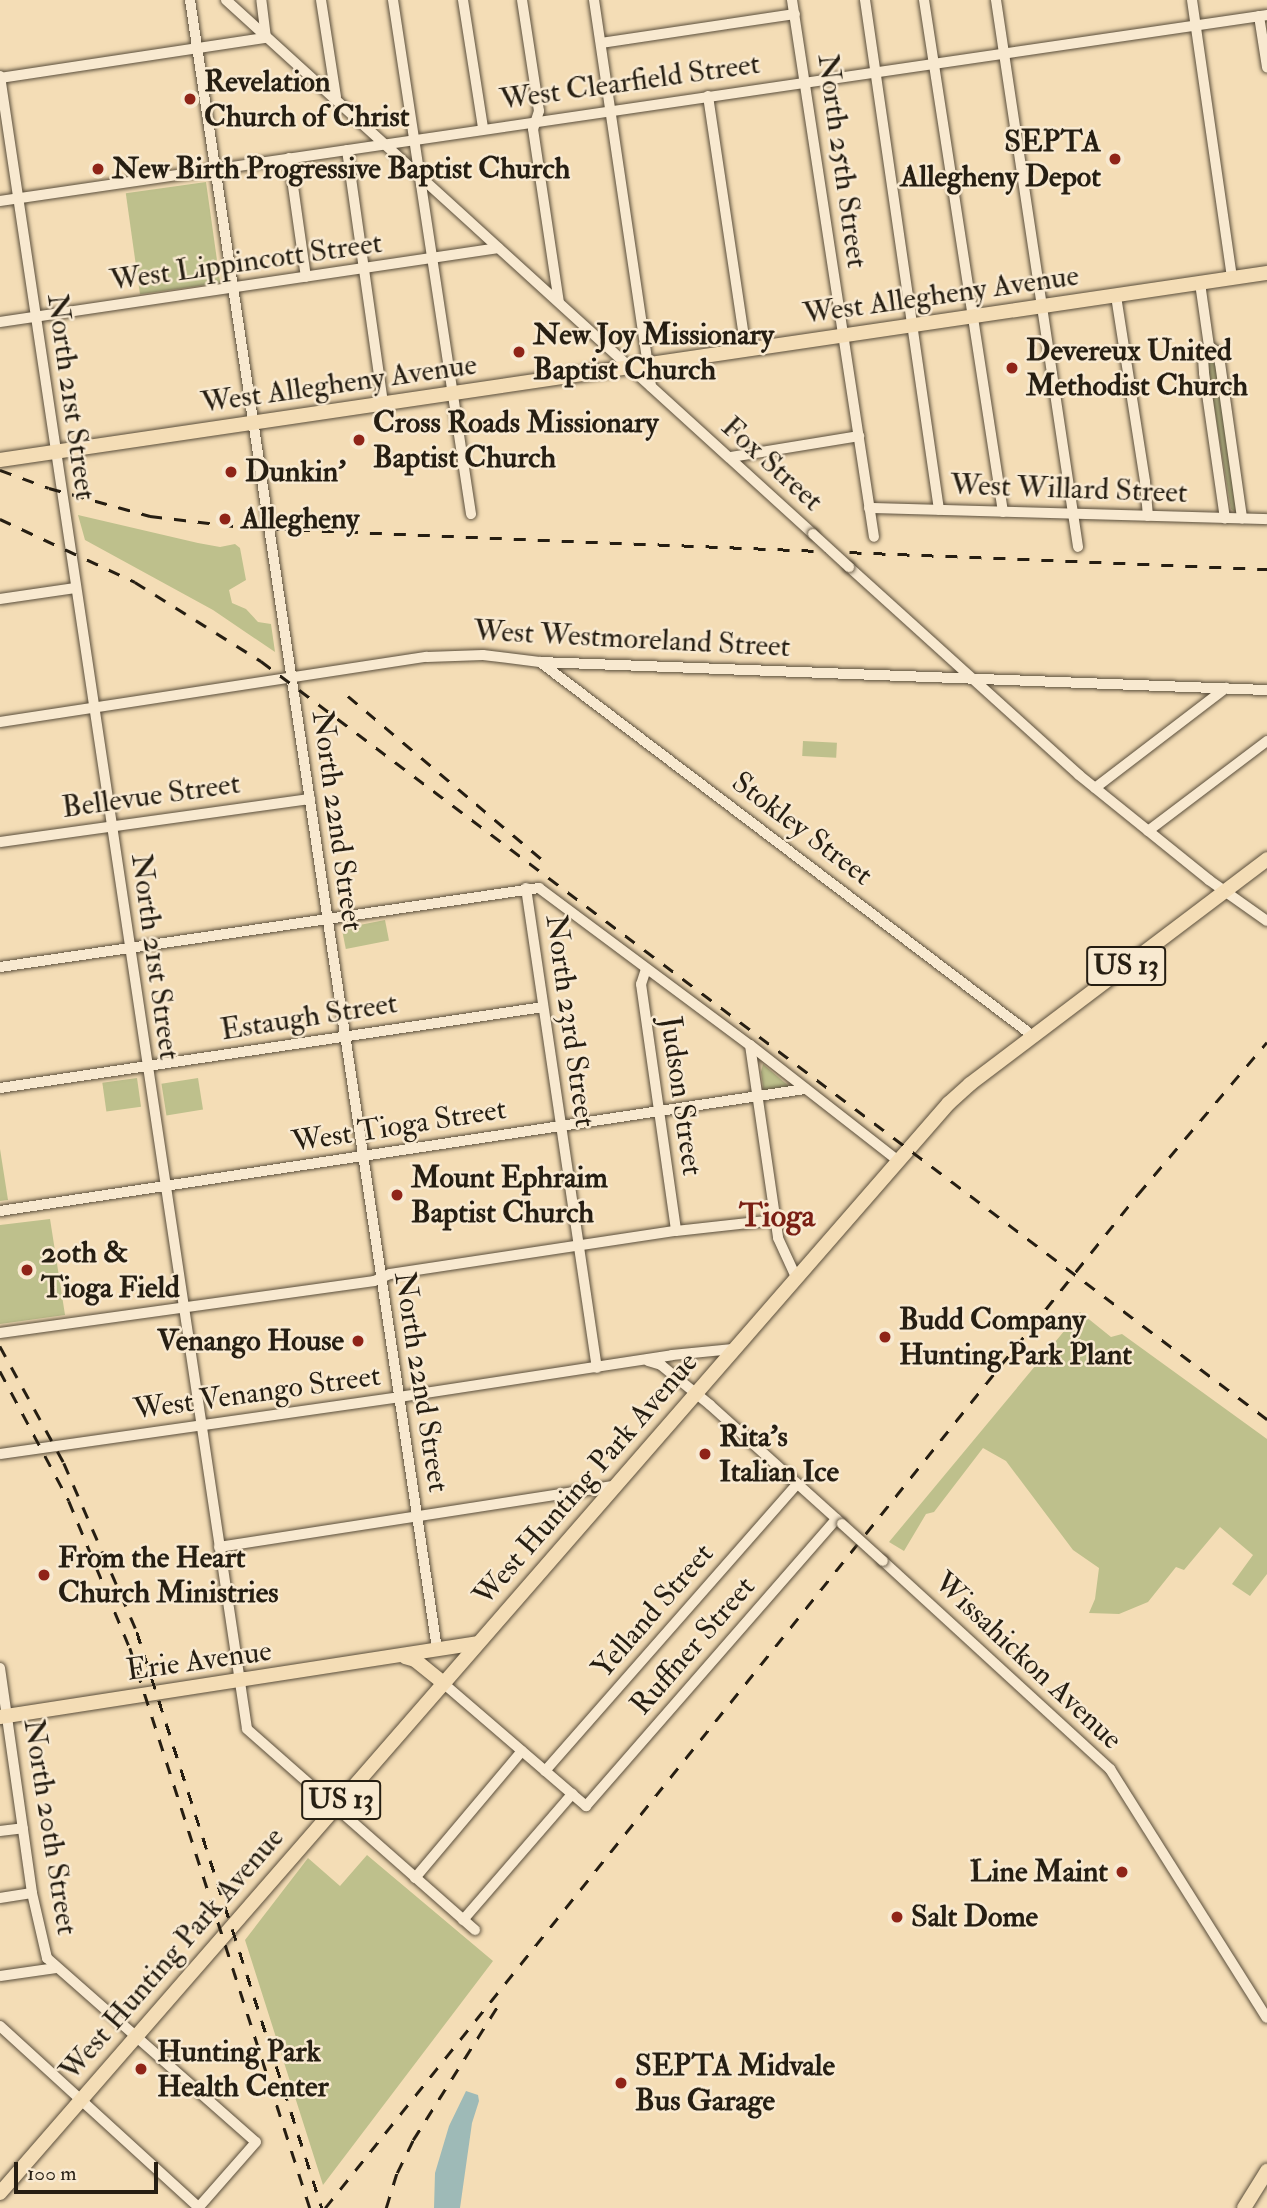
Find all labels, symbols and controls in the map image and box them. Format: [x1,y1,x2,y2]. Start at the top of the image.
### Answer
street label: West Clearfield Street [498,46,762,118]
street label: North 25th Street [809,52,875,270]
place label: Revelation Church of Christ [204,64,410,134]
marker: Revelation Church of Christ [182,91,198,107]
place label: SEPTA Allegheny Depot [900,124,1101,194]
place label: New Birth Progressive Baptist Church [112,151,570,187]
marker: SEPTA Allegheny Depot [1107,151,1123,167]
marker: New Birth Progressive Baptist Church [90,161,106,177]
street label: West Lippincott Street [108,225,384,299]
street label: West Allegheny Avenue [801,258,1081,332]
street label: North 21st Street [39,291,103,503]
place label: New Joy Missionary Baptist Church [533,317,774,388]
place label: Devereux United Methodist Church [1026,333,1248,404]
marker: New Joy Missionary Baptist Church [511,344,527,360]
street label: West Allegheny Avenue [199,347,479,421]
marker: Devereux United Methodist Church [1004,360,1020,376]
place label: Cross Roads Missionary Baptist Church [373,405,658,476]
street label: Fox Street [714,409,830,519]
marker: Cross Roads Missionary Baptist Church [351,432,367,448]
place label: Dunkin' [245,454,346,490]
marker: Dunkin' [223,464,239,480]
street label: West Willard Street [950,467,1188,511]
place label: Allegheny [241,501,359,537]
marker: Allegheny [215,509,235,529]
street label: West Westmoreland Street [473,613,791,665]
street label: North 22nd Street [304,708,370,934]
street label: Stokley Street [725,764,879,894]
street label: Bellevue Street [60,766,242,826]
street label: North 21st Street [123,851,187,1063]
street label: North 23rd Street [537,912,603,1130]
road number: US 13 [1086,942,1166,990]
street label: Estaugh Street [218,985,400,1049]
street label: Judson Street [652,1014,710,1178]
street label: West Tioga Street [289,1091,509,1161]
place label: Mount Ephraim Baptist Church [411,1160,608,1230]
marker: Mount Ephraim Baptist Church [389,1187,405,1203]
district label: Tioga [739,1197,815,1235]
place label: 20th & Tioga Field [41,1235,180,1306]
marker: 20th & Tioga Field [19,1262,35,1278]
street label: North 22nd Street [386,1269,456,1495]
place label: Budd Company Hunting Park Plant [899,1302,1132,1372]
place label: Venango House [157,1323,344,1359]
marker: Budd Company Hunting Park Plant [877,1329,893,1345]
marker: Venango House [350,1333,366,1349]
street label: West Hunting Park Avenue [466,1345,706,1613]
street label: West Venango Street [131,1358,383,1428]
place label: Rita's Italian Ice [719,1419,839,1490]
marker: Rita's Italian Ice [697,1446,713,1462]
street label: Yelland Street [585,1536,721,1686]
place label: From the Heart Church Ministries [58,1540,279,1610]
street label: Wissahickon Avenue [927,1565,1129,1757]
marker: From the Heart Church Ministries [36,1567,52,1583]
street label: Ruffner Street [623,1569,763,1723]
street label: Erie Avenue [124,1633,274,1689]
street label: North 20th Street [15,1716,85,1938]
road number: US 13 [301,1776,381,1825]
street label: West Hunting Park Avenue [52,1820,292,2088]
place label: Line Maint [970,1854,1108,1890]
marker: Line Maint [1114,1864,1130,1880]
place label: Salt Dome [911,1899,1038,1935]
marker: Salt Dome [889,1909,905,1925]
place label: Hunting Park Health Center [157,2034,329,2104]
place label: SEPTA Midvale Bus Garage [635,2048,835,2118]
marker: Hunting Park Health Center [131,2059,151,2079]
marker: SEPTA Midvale Bus Garage [613,2075,629,2091]
scale bar [18,2148,161,2192]
text: 100 m [27,2160,77,2187]

